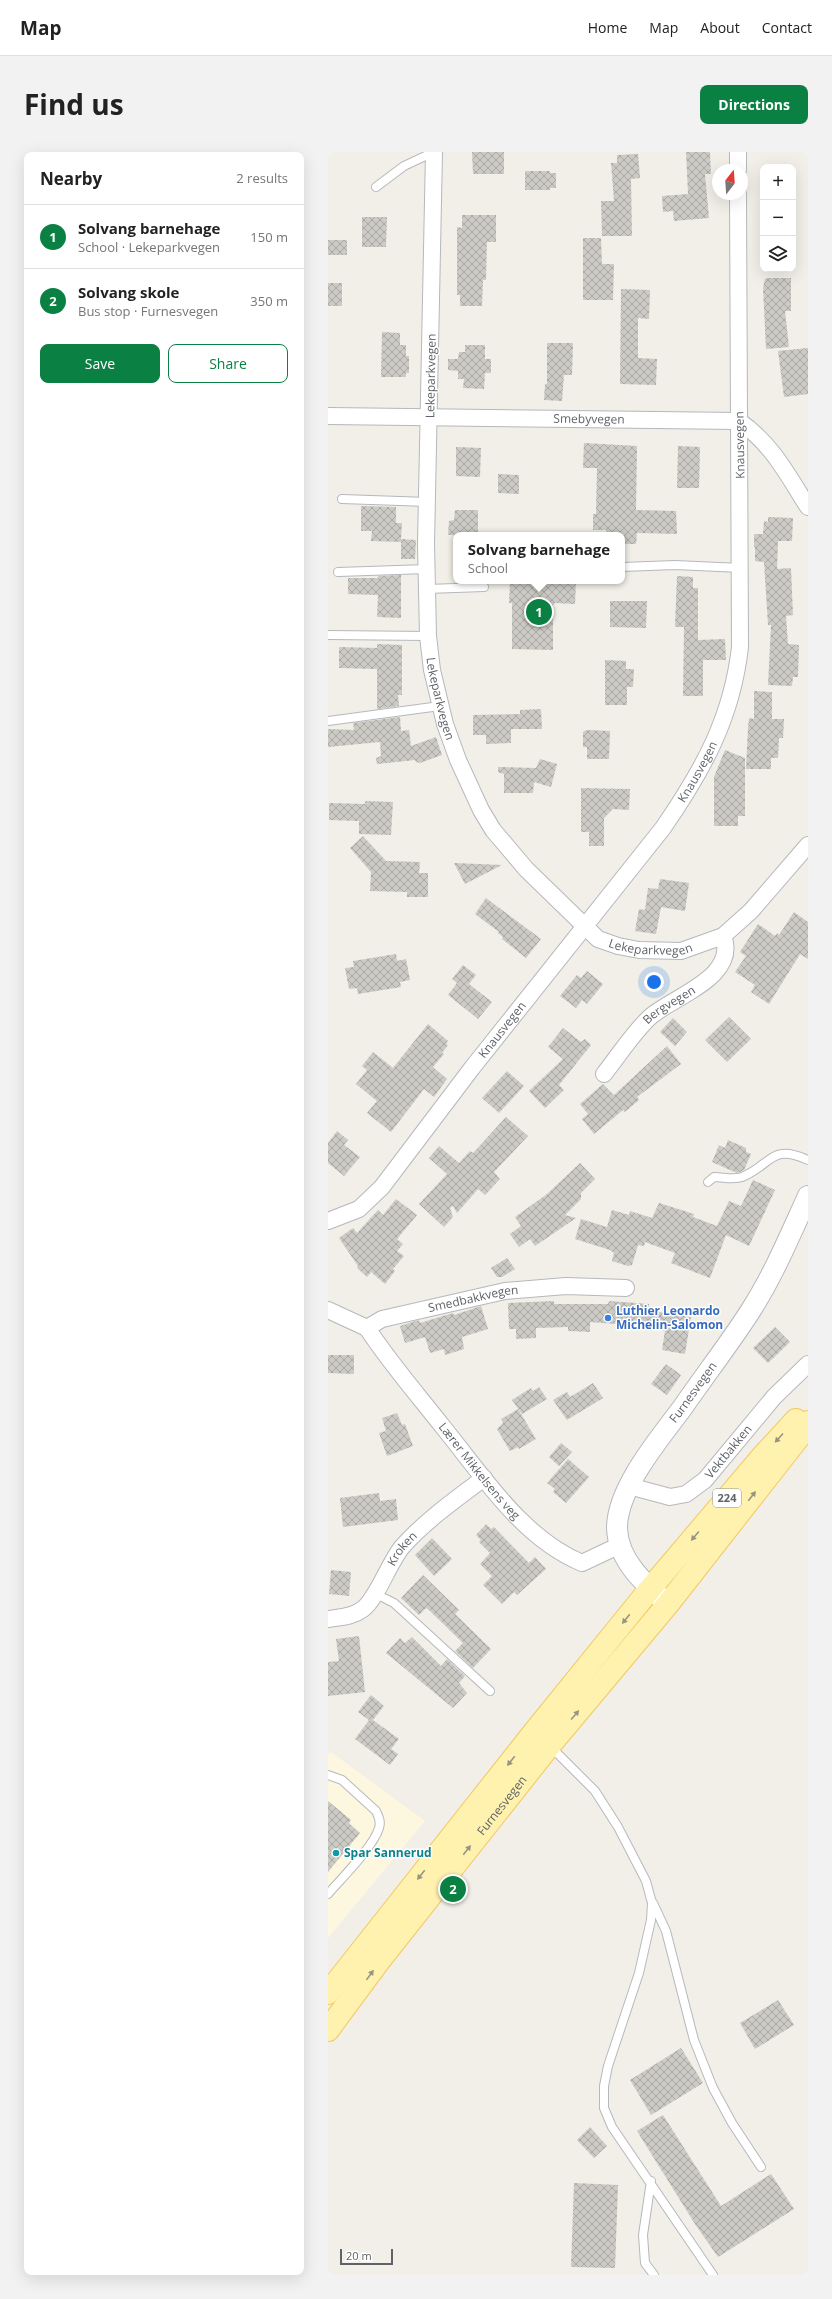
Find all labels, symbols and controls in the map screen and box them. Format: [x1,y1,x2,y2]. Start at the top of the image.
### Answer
text: Map [20,15,61,41]
text: Home [588,18,627,37]
text: Map [649,18,678,37]
text: About [700,18,740,37]
text: Contact [762,18,812,37]
text: Find us [24,85,124,123]
button: Directions [700,85,808,124]
north arrow [712,164,748,200]
map controls [760,164,796,272]
button: + [760,164,796,200]
text: Nearby [40,167,102,190]
text: 2 results [236,169,288,187]
button: − [760,200,796,236]
text: Solvang barnehage [78,218,220,238]
text: 1 [49,228,57,246]
text: 150 m [250,228,288,246]
button: layers [760,236,796,272]
text: School · Lekeparkvegen [78,238,220,256]
text: Solvang skole [78,282,179,302]
text: 2 [49,292,57,310]
text: 350 m [250,292,288,310]
text: Bus stop · Furnesvegen [78,302,218,320]
street label: Lekeparkvegen [421,334,440,418]
button: Save [40,344,160,383]
button: Share [168,344,288,383]
street label: Smebyvegen [553,410,625,428]
street label: Knausvegen [730,411,749,479]
popup [453,532,625,584]
text: Solvang barnehage [468,539,610,559]
text: School [468,559,508,577]
pin: 1 [526,597,552,627]
street label: Lekeparkvegen [423,656,459,742]
street label: Knausvegen [673,738,721,806]
street label: Lekeparkvegen [606,934,695,959]
your location [644,972,664,992]
street label: Bergvegen [639,981,698,1028]
street label: Knausvegen [474,998,530,1061]
street label: Smedbakkvegen [426,1281,519,1316]
place label: Luthier Leonardo Michelin-Salomon [616,1302,723,1333]
marker: Luthier Leonardo Michelin-Salomon [603,1313,613,1323]
street label: Furnesvegen [665,1358,721,1426]
street label: Lærer Mikkelsens veg [435,1419,525,1523]
street label: Vektbakken [701,1421,755,1482]
one-way arrow [775,1433,784,1442]
road number: 224 [713,1489,741,1507]
one-way arrow [748,1491,757,1502]
street label: Kroken [383,1527,420,1569]
one-way arrow [690,1531,699,1542]
one-way arrow [621,1614,630,1624]
one-way arrow [570,1710,579,1721]
one-way arrow [506,1756,515,1767]
street label: Furnesvegen [473,1772,531,1839]
place label: Spar Sannerud [344,1844,432,1861]
one-way arrow [462,1845,471,1856]
marker: Spar Sannerud [331,1848,341,1858]
one-way arrow [417,1869,426,1880]
pin: 2 [440,1874,466,1904]
one-way arrow [365,1969,374,1980]
scale bar [340,2247,393,2266]
text: 20 m [346,2248,372,2263]

